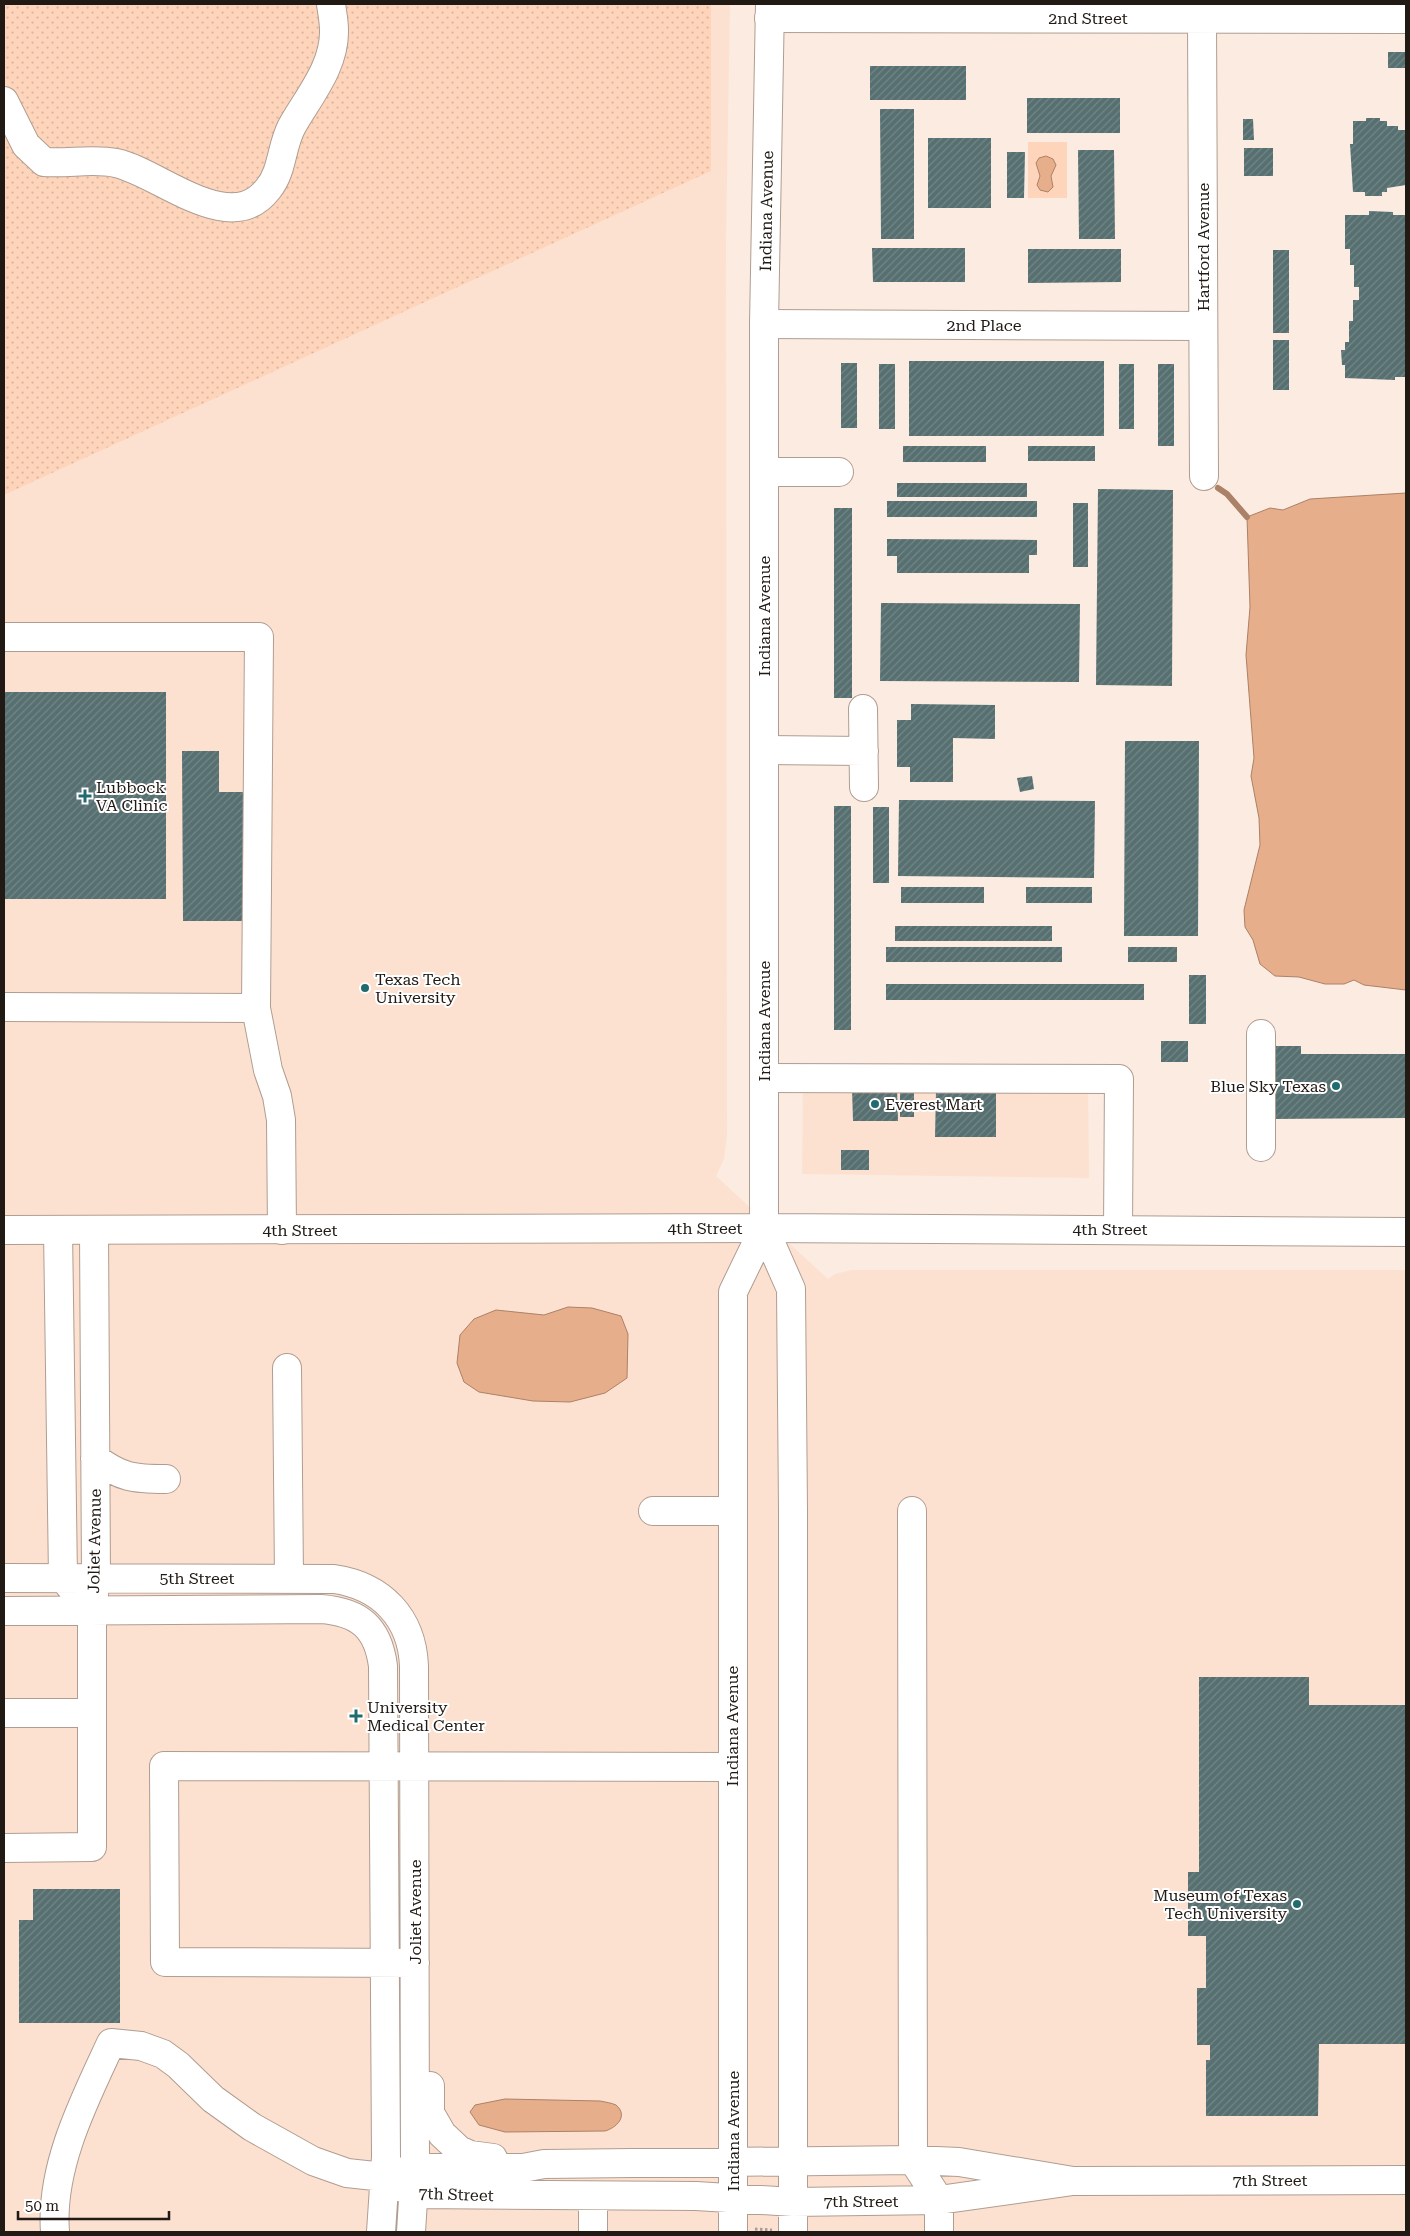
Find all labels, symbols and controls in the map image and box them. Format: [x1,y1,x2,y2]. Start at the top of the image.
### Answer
street label: 2nd Street [1048,9,1128,28]
street label: Indiana Avenue [756,150,777,272]
street label: Hartford Avenue [1194,182,1213,311]
street label: 2nd Place [947,316,1022,335]
street label: Indiana Avenue [755,555,774,676]
place label: Lubbock VA Clinic [96,778,167,815]
marker: Lubbock VA Clinic [78,789,92,803]
street label: Indiana Avenue [755,960,774,1081]
place label: Texas Tech University [375,970,461,1007]
marker: Texas Tech University [359,982,371,994]
place label: Blue Sky Texas [1210,1077,1326,1096]
marker: Blue Sky Texas [1330,1080,1342,1092]
place label: Everest Mart [885,1095,982,1114]
marker: Everest Mart [869,1098,881,1110]
street label: 4th Street [667,1219,743,1238]
street label: 4th Street [1072,1220,1148,1239]
street label: 4th Street [262,1221,338,1240]
street label: Joliet Avenue [84,1488,105,1594]
street label: 5th Street [159,1569,235,1588]
street label: Indiana Avenue [723,1665,742,1786]
place label: University Medical Center [367,1698,485,1735]
marker: University Medical Center [349,1709,363,1723]
street label: Joliet Avenue [406,1859,425,1964]
place label: Museum of Texas Tech University [1153,1886,1288,1923]
marker: Museum of Texas Tech University [1291,1898,1303,1910]
street label: Indiana Avenue [724,2070,743,2191]
street label: 7th Street [1232,2171,1308,2190]
street label: 7th Street [418,2184,494,2205]
scale bar [18,2188,169,2220]
street label: 7th Street [823,2192,899,2211]
text: 50 m [25,2197,60,2215]

